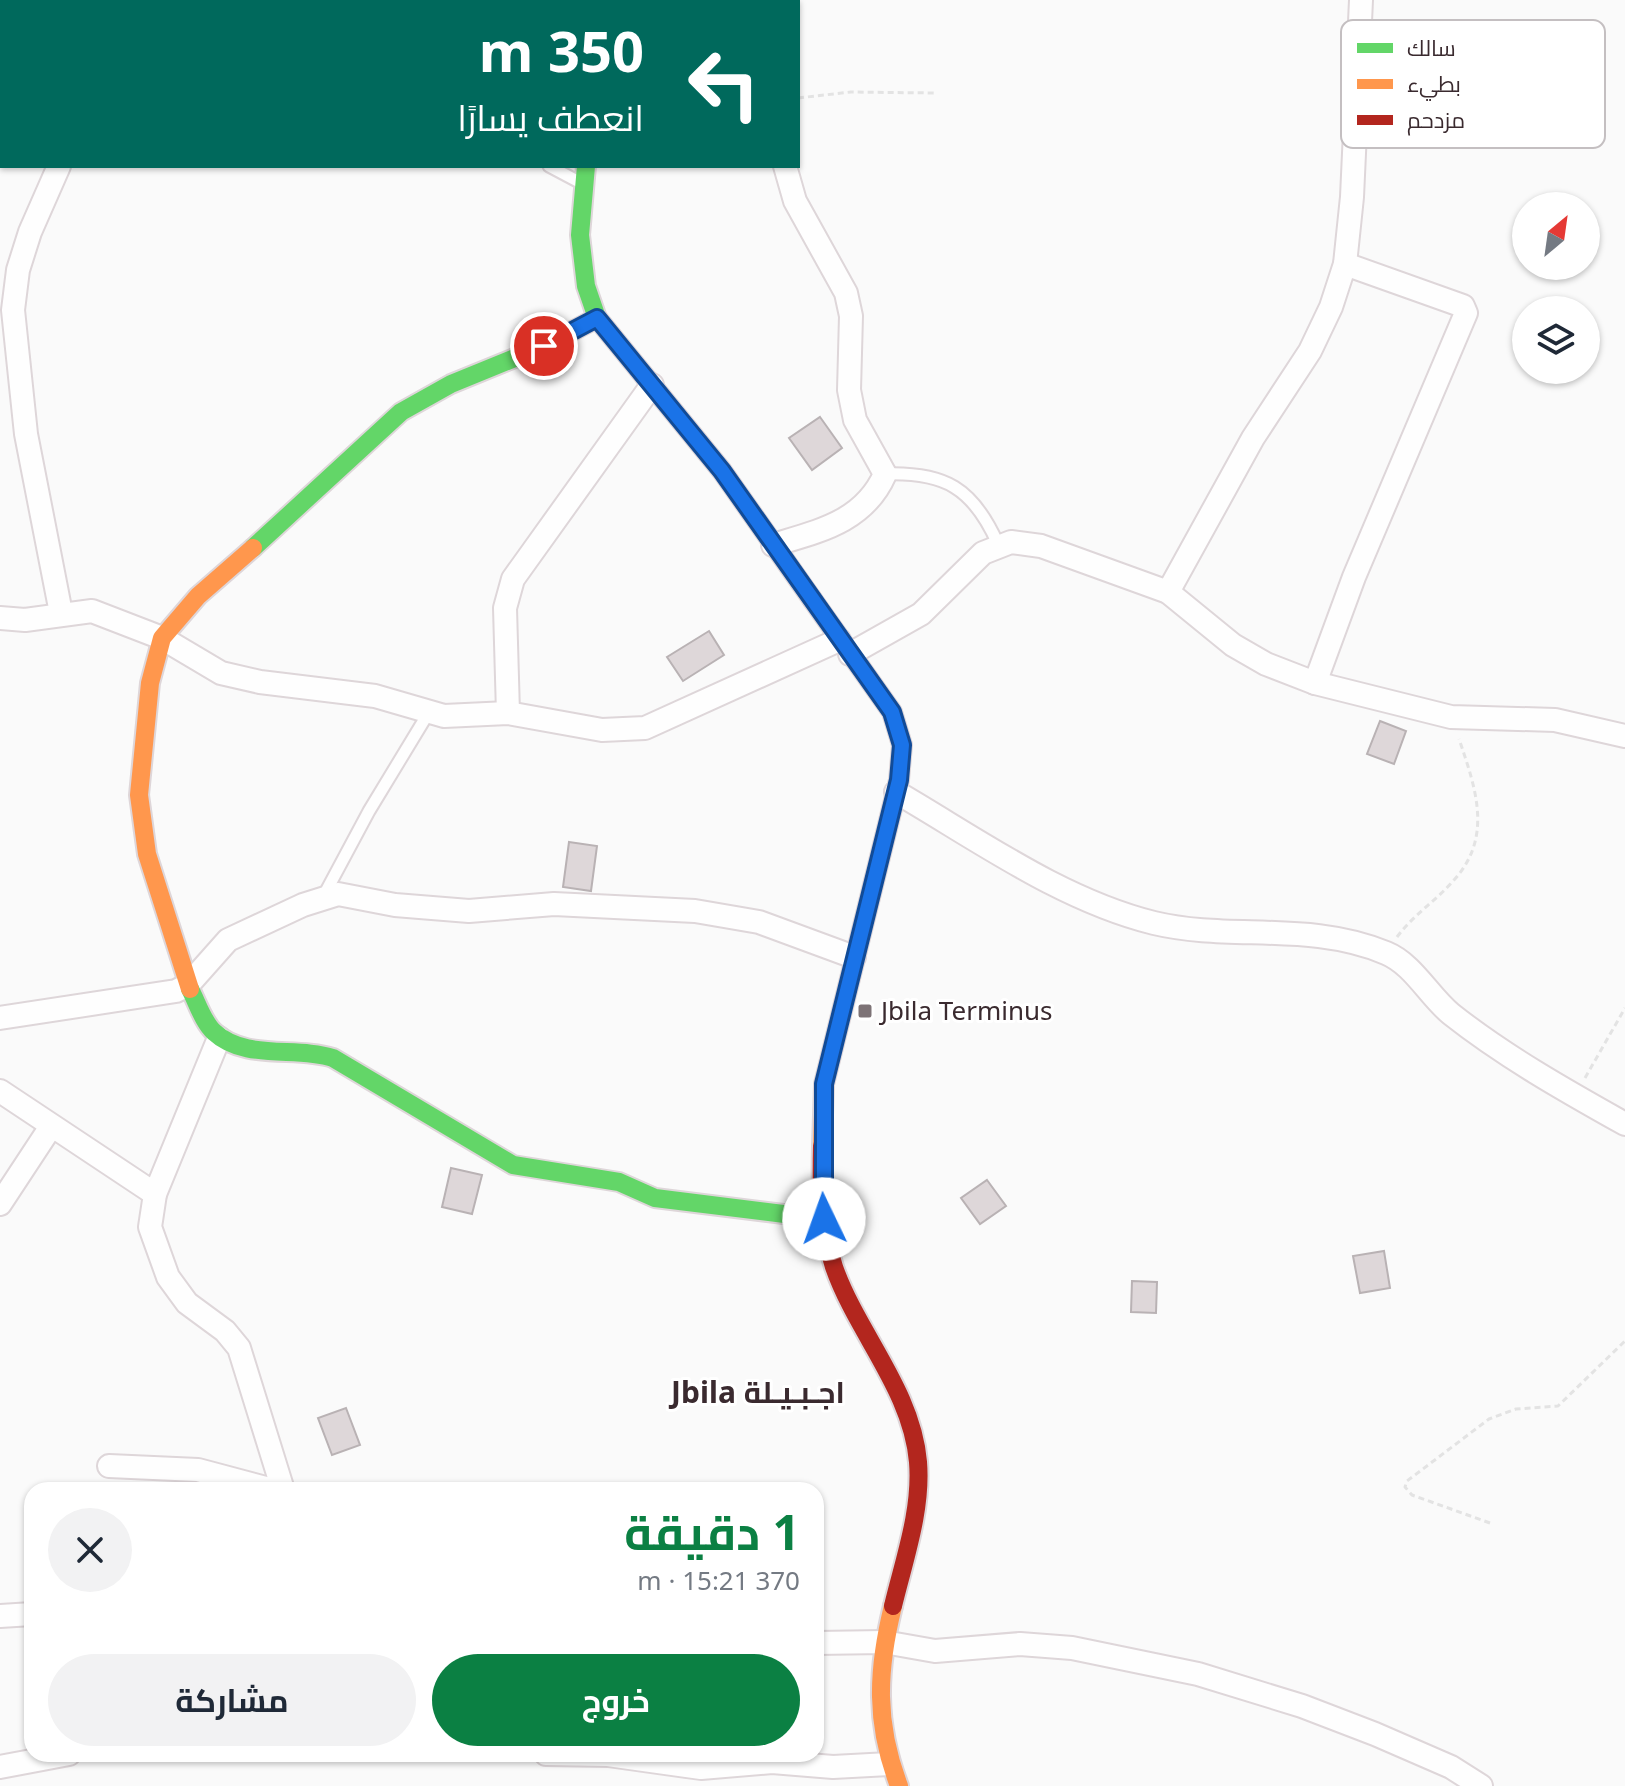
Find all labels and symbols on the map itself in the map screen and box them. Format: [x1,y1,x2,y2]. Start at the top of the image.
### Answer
legend [1341,20,1605,148]
text: سالك [1407,32,1456,62]
text: بطيء [1407,68,1461,101]
text: مزدحم [1407,104,1465,136]
north arrow [1512,192,1600,280]
pin [510,312,578,380]
place label: Jbila Terminus [878,992,1053,1028]
marker: Jbila Terminus [856,1002,874,1020]
position arrow [782,1177,866,1261]
district label: Jbila اجـبـيـلة [668,1371,845,1412]

